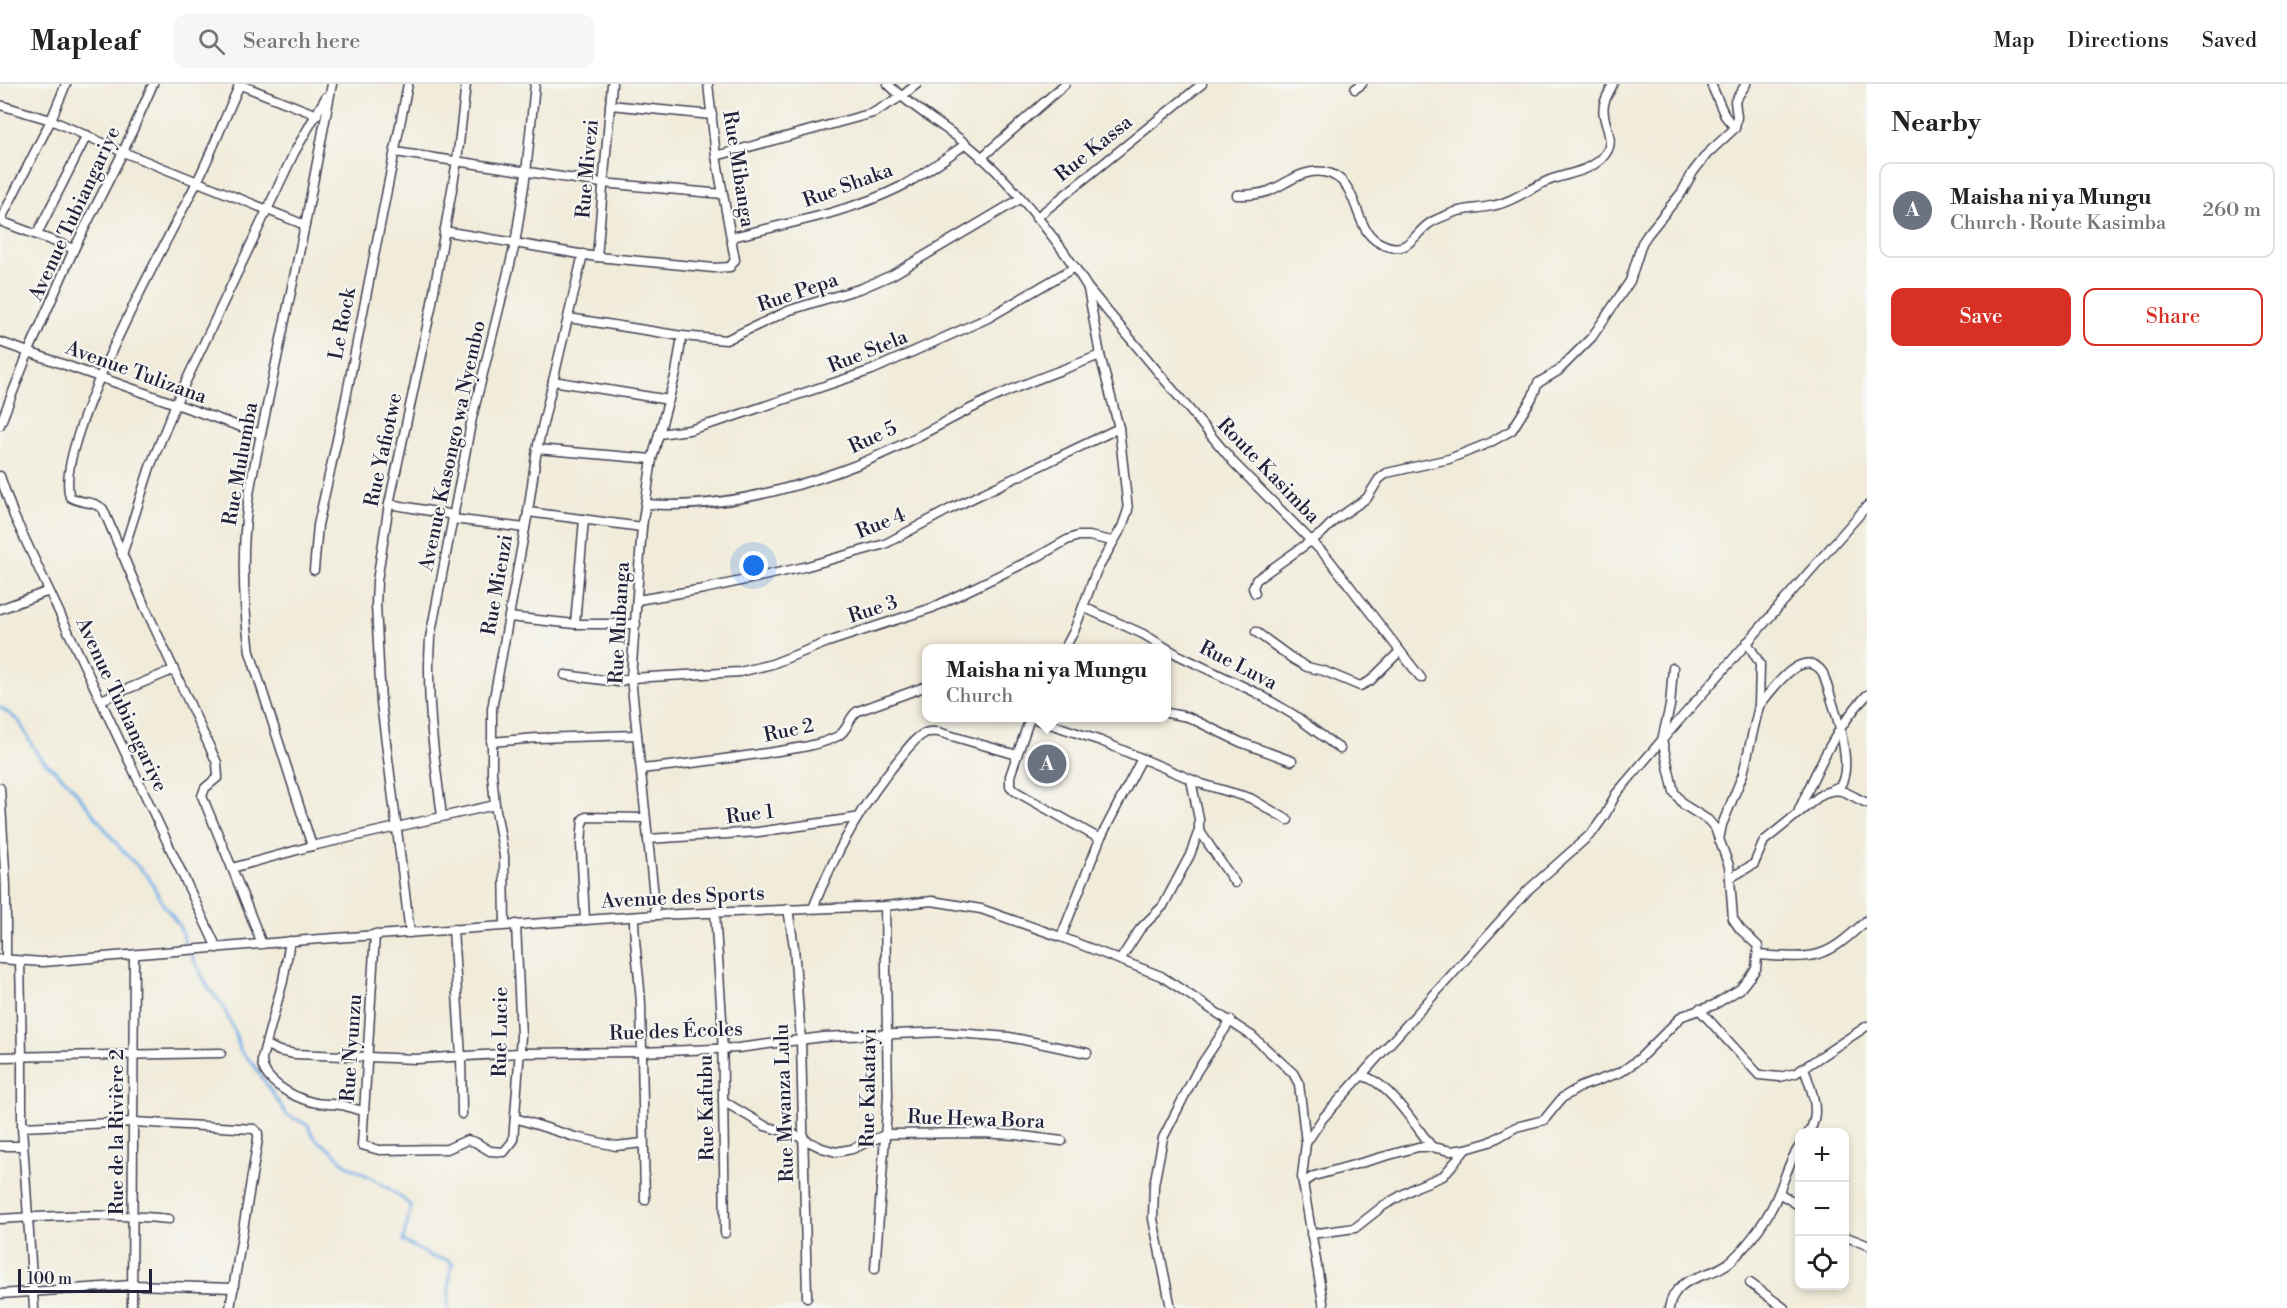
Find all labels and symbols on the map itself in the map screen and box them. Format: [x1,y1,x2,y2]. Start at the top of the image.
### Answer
street label: Rue Mibanga [716,109,760,230]
street label: Rue Kassa [1050,110,1139,188]
street label: Rue Mivezi [571,118,605,220]
street label: Avenue Tubiangariye [23,123,126,306]
street label: Rue Shaka [799,158,897,214]
street label: Rue Pepa [754,267,842,318]
street label: Le Rock [324,284,363,362]
street label: Avenue Kasongo wa Nyembo [414,318,492,575]
street label: Rue Stela [824,324,912,379]
street label: Avenue Tulizana [61,336,211,410]
street label: Rue Yafiotwe [360,391,408,509]
street label: Rue Mulumba [218,399,264,528]
street label: Route Kasimba [1211,413,1325,530]
street label: Rue 5 [845,416,901,460]
street label: Rue 4 [853,503,910,545]
street label: Rue Mienzi [477,532,519,637]
your location [739,551,768,580]
street label: Rue Mubanga [604,560,636,685]
street label: Rue 3 [845,590,901,630]
street label: Avenue Tubiangariye [69,613,172,796]
street label: Rue Luva [1195,636,1282,697]
street label: Rue 2 [762,713,816,749]
pin: A [1028,742,1066,786]
street label: Rue 1 [725,800,776,830]
street label: Avenue des Sports [600,881,765,915]
street label: Rue Lucie [488,986,514,1078]
street label: Rue Nyunzu [336,993,368,1103]
street label: Rue des Écoles [609,1016,743,1047]
street label: Rue Mwanza Lulu [770,1023,800,1183]
street label: Rue Kakatayi [855,1027,883,1148]
street label: Rue de la Rivière 2 [105,1049,130,1215]
street label: Rue Kafubu [694,1054,720,1161]
street label: Rue Hewa Bora [907,1105,1046,1135]
scale bar [18,1266,152,1294]

